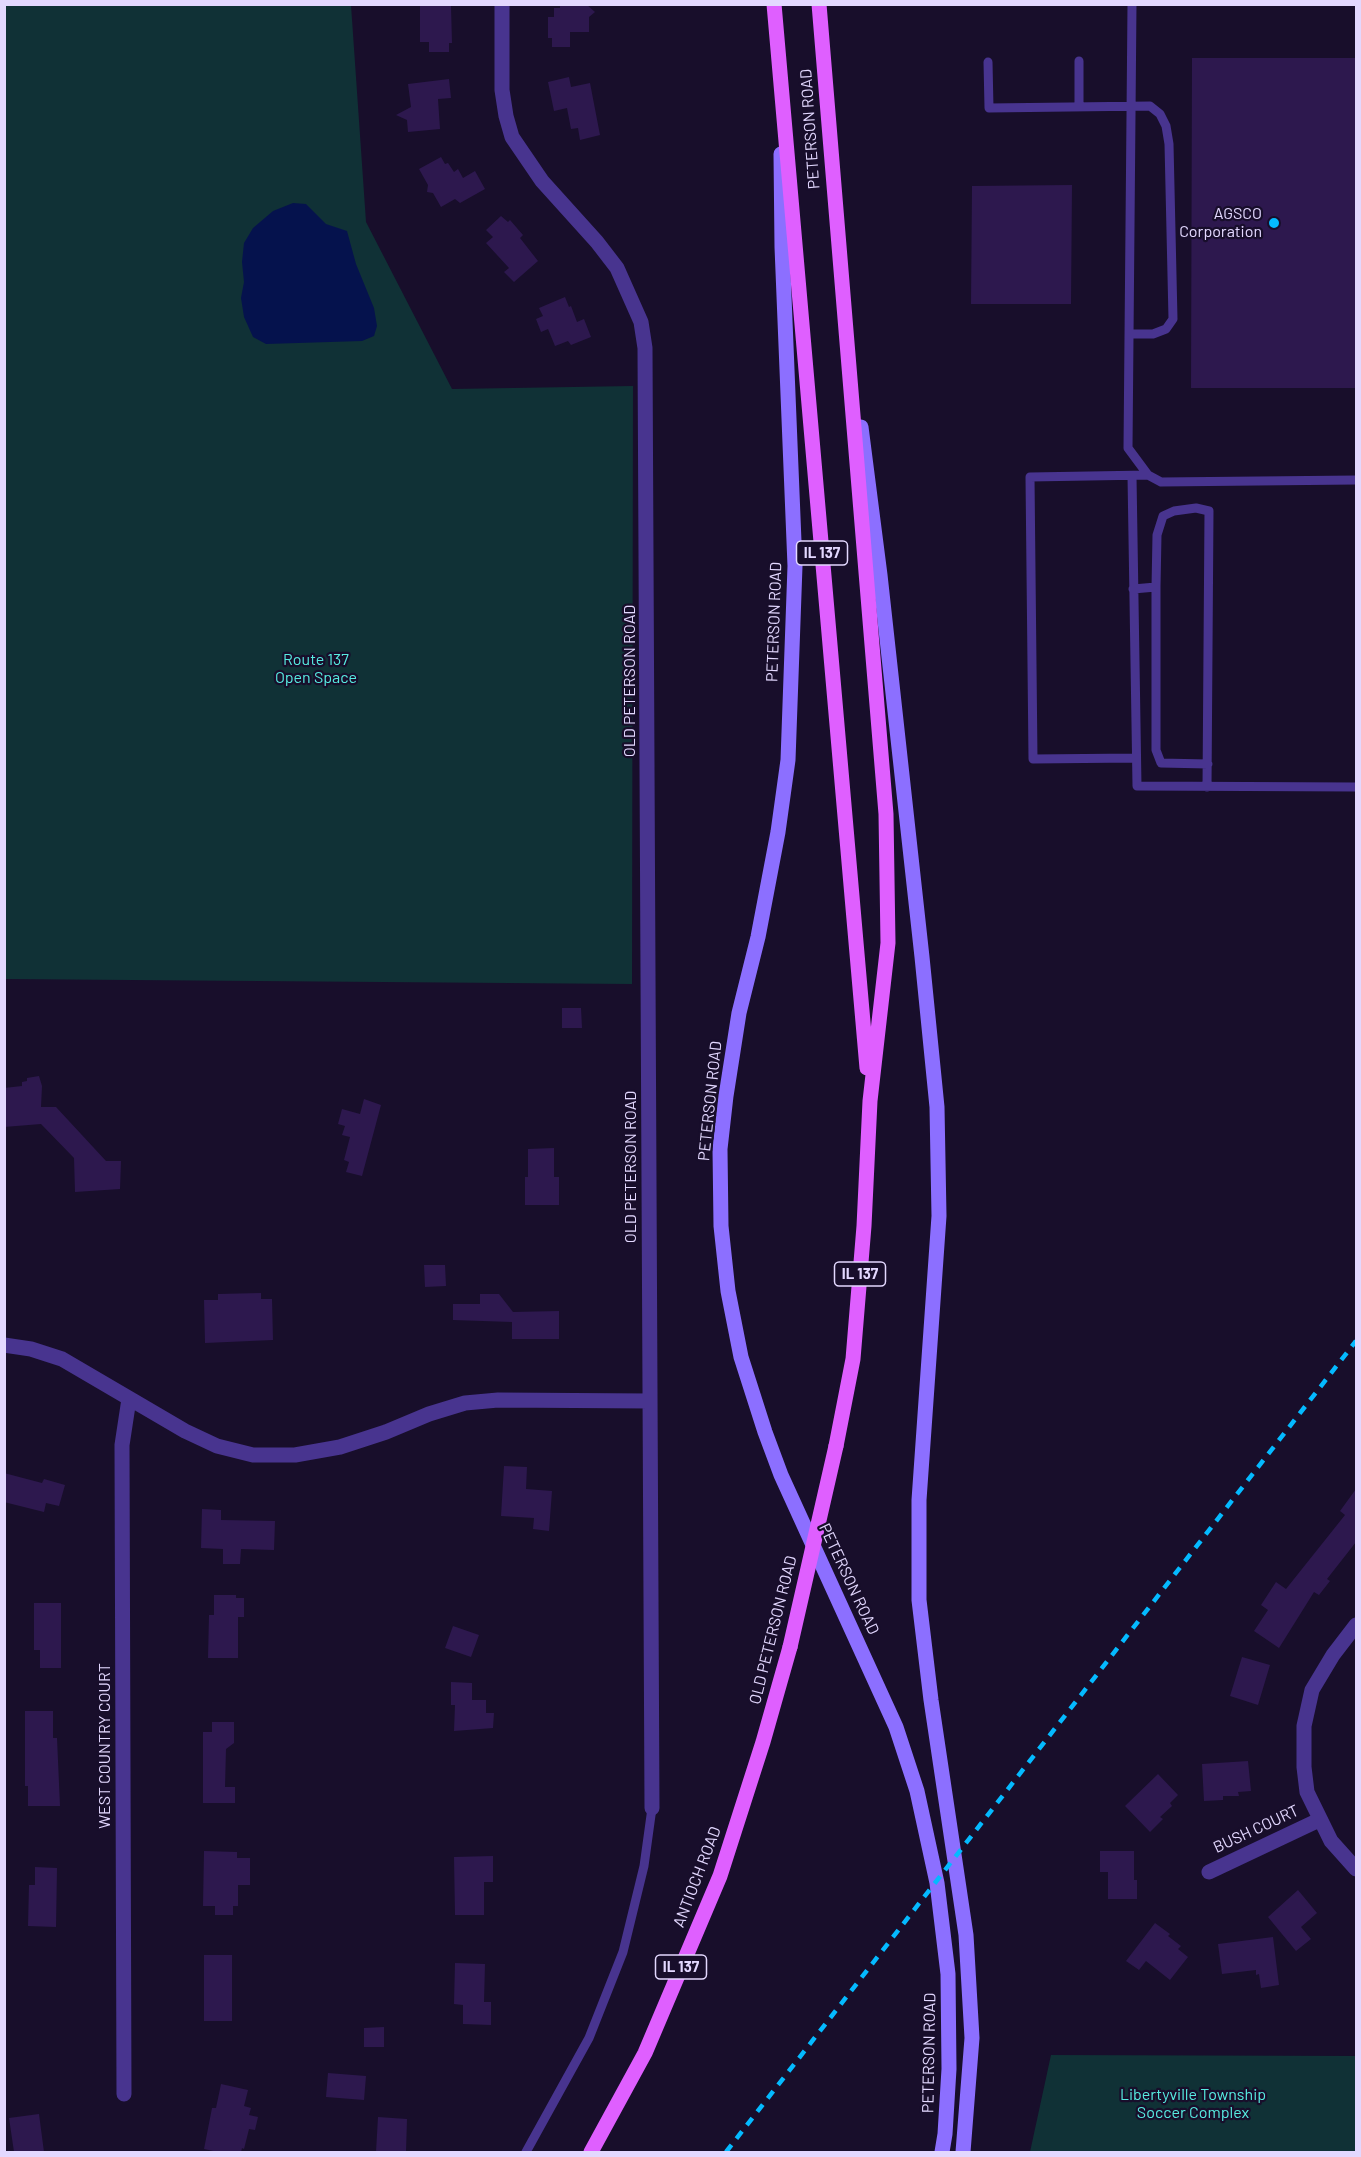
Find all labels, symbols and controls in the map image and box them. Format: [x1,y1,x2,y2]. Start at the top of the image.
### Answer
street label: PETERSON ROAD [796,68,824,190]
place label: AGSCO Corporation [1179,204,1262,242]
marker: AGSCO Corporation [1267,216,1281,230]
road number: IL 137 [796,541,848,565]
street label: PETERSON ROAD [762,562,786,682]
street label: OLD PETERSON ROAD [620,605,640,757]
park label: Route 137 Open Space [275,650,357,688]
street label: PETERSON ROAD [694,1040,726,1162]
street label: OLD PETERSON ROAD [621,1091,641,1243]
road number: IL 137 [834,1262,886,1286]
street label: PETERSON ROAD [815,1520,883,1638]
street label: OLD PETERSON ROAD [745,1554,801,1706]
street label: WEST COUNTRY COURT [95,1663,115,1829]
street label: BUSH COURT [1210,1801,1302,1857]
street label: ANTIOCH ROAD [669,1824,725,1930]
road number: IL 137 [656,1955,706,1979]
street label: PETERSON ROAD [918,1993,940,2113]
park label: Libertyville Township Soccer Complex [1120,2085,1266,2123]

